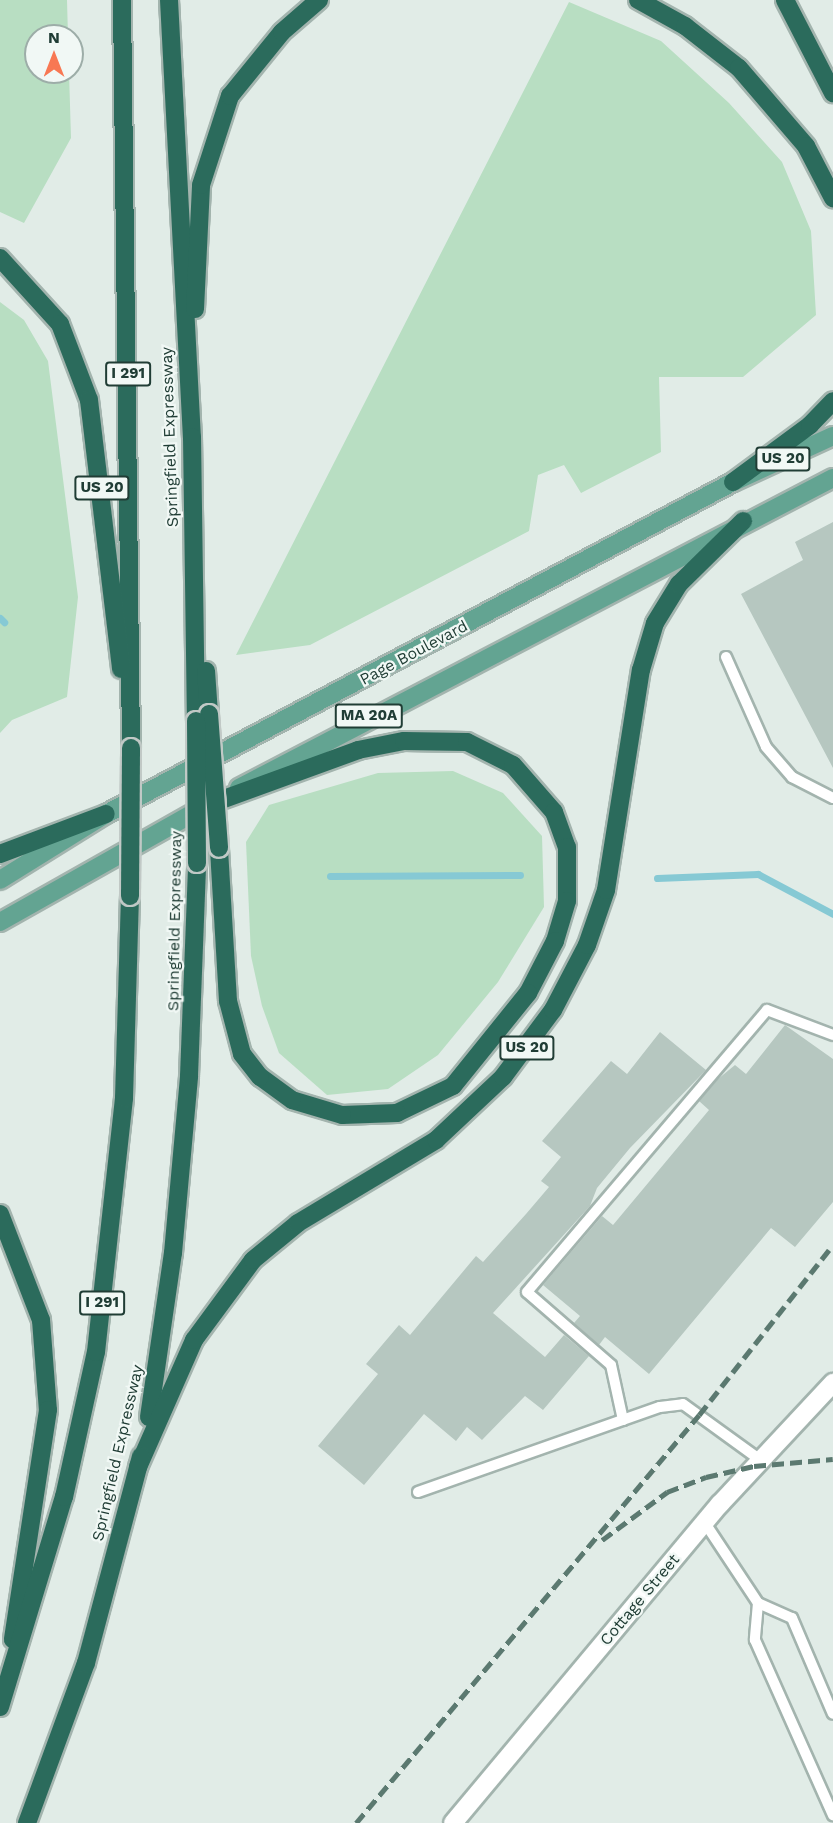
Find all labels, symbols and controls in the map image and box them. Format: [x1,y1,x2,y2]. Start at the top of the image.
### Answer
north arrow [24,24,84,84]
text: N [48,28,60,47]
street label: Springfield Expressway [157,347,183,527]
road number: I 291 [104,362,152,386]
road number: US 20 [754,447,812,471]
road number: US 20 [74,476,130,500]
street label: Page Boulevard [357,617,471,689]
road number: MA 20A [334,704,404,728]
street label: Springfield Expressway [164,831,186,1011]
road number: US 20 [498,1036,556,1060]
road number: I 291 [78,1291,126,1315]
street label: Springfield Expressway [88,1363,148,1543]
street label: Cottage Street [596,1550,684,1650]

